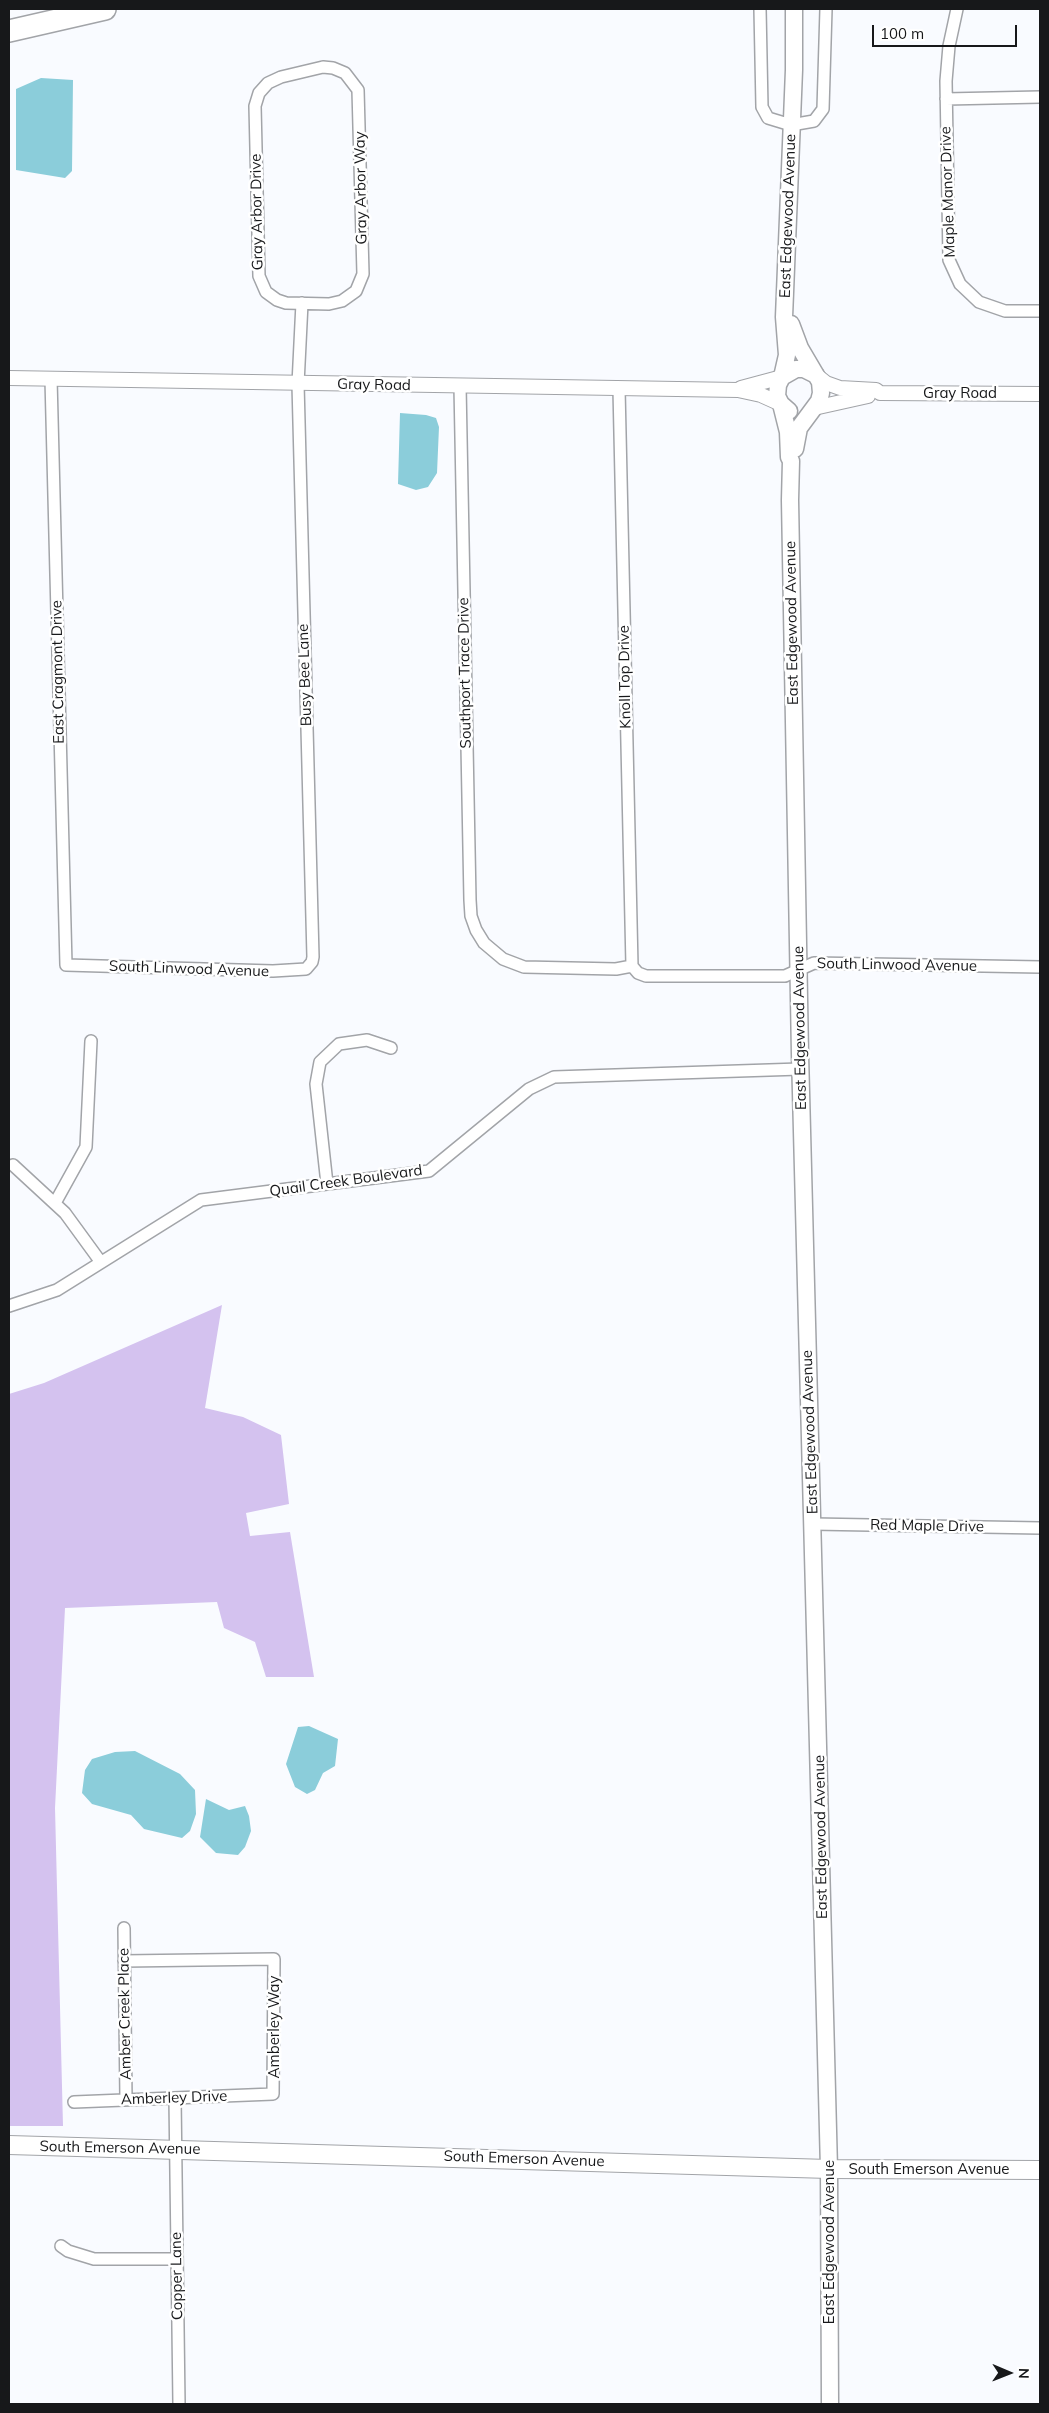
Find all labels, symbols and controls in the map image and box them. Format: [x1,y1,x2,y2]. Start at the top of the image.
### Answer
scale bar [874,15,1019,47]
text: 100 m [880,24,924,43]
street label: Maple Manor Drive [937,126,959,258]
street label: Gray Arbor Way [351,131,371,245]
street label: East Edgewood Avenue [776,134,800,298]
street label: Gray Arbor Drive [247,153,267,271]
street label: Gray Road [337,375,411,395]
street label: Gray Road [923,384,997,402]
street label: East Edgewood Avenue [782,541,802,705]
street label: Southport Trace Drive [455,597,475,749]
street label: East Cragmont Drive [48,600,68,744]
street label: Busy Bee Lane [294,623,316,727]
street label: Knoll Top Drive [615,625,635,729]
street label: East Edgewood Avenue [790,946,810,1110]
street label: South Linwood Avenue [817,955,977,975]
street label: South Linwood Avenue [109,957,269,981]
street label: Quail Creek Boulevard [268,1161,424,1201]
street label: East Edgewood Avenue [798,1350,822,1514]
street label: Red Maple Drive [870,1516,984,1536]
street label: East Edgewood Avenue [811,1755,831,1919]
street label: Amber Creek Place [115,1948,135,2080]
street label: Amberley Way [265,1975,283,2079]
street label: Amberley Drive [120,2087,228,2109]
street label: South Emerson Avenue [39,2138,201,2158]
street label: South Emerson Avenue [443,2147,605,2171]
street label: East Edgewood Avenue [820,2160,838,2324]
street label: South Emerson Avenue [849,2160,1009,2178]
street label: Copper Lane [167,2232,187,2320]
north arrow [984,2348,1034,2398]
text: N [1015,2368,1033,2379]

